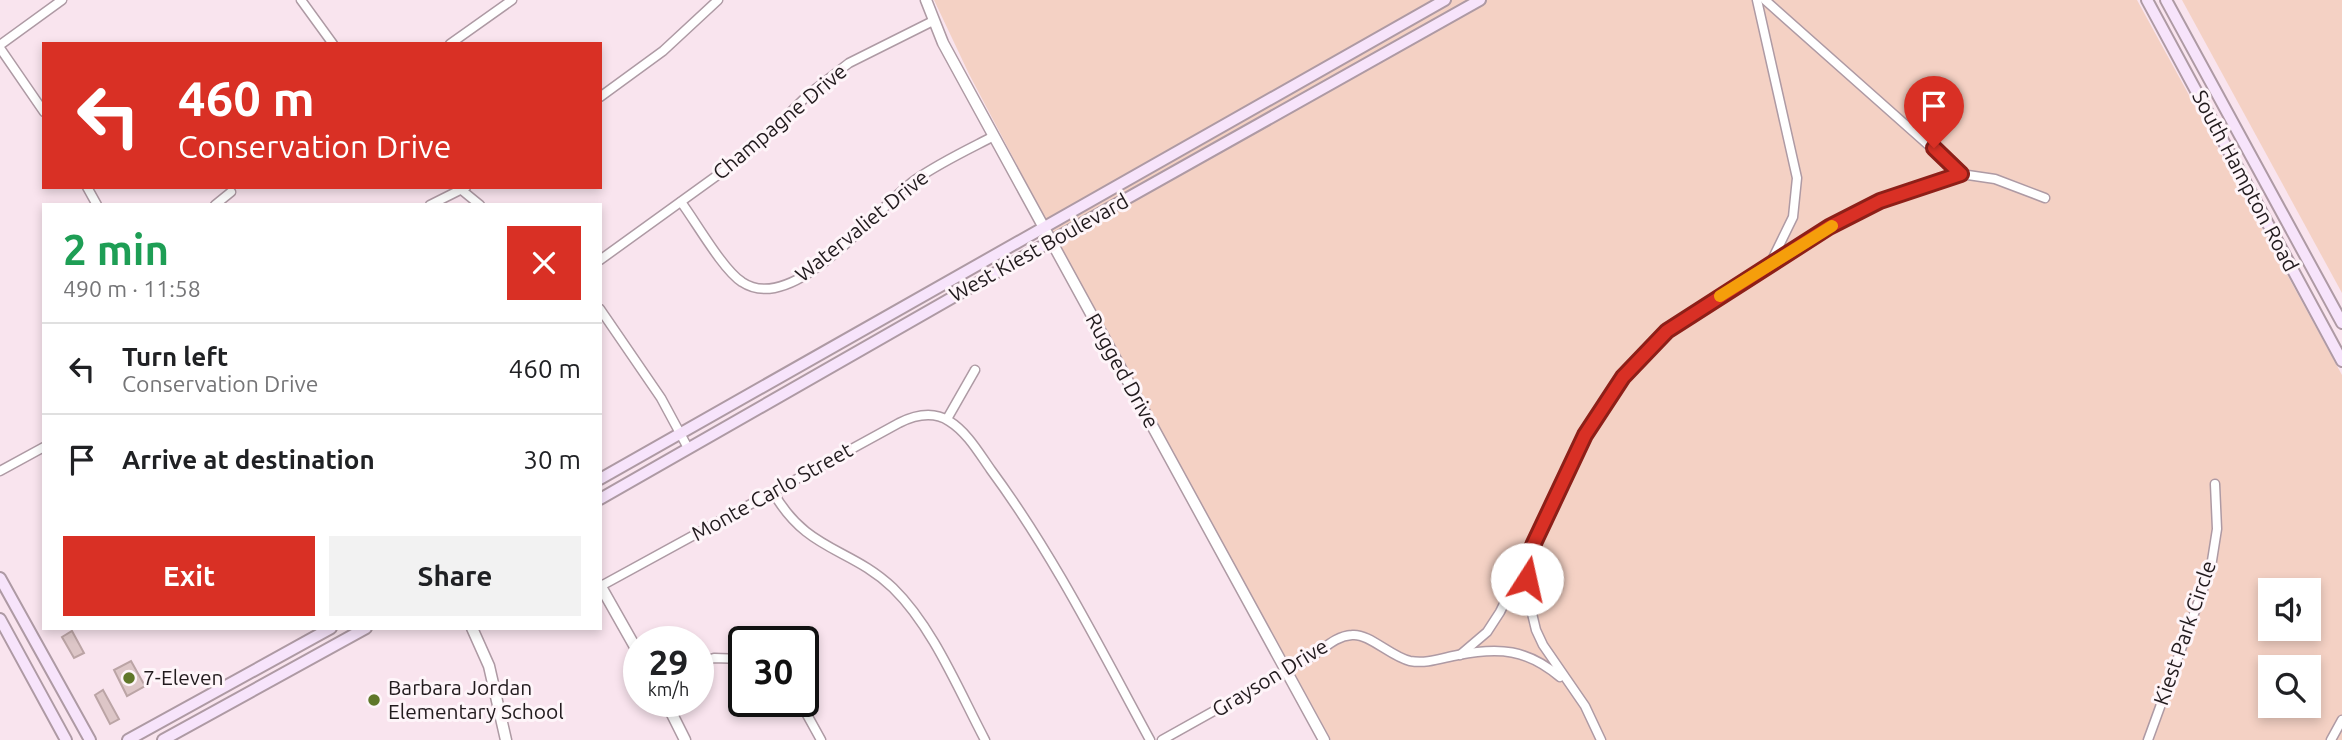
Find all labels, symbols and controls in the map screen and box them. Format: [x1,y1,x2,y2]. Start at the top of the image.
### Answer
street label: Champagne Drive [708,58,851,184]
icon: left [63,70,154,161]
text: 460 m [178,70,315,125]
pin [1904,76,1964,148]
street label: South Hampton Road [2188,86,2304,275]
icon: arrive [1915,87,1953,125]
text: Conservation Drive [178,128,451,164]
street label: Watervaliet Drive [790,164,933,286]
street label: West Kiest Boulevard [945,188,1132,306]
text: 2 min [63,226,169,273]
button: close [507,226,581,300]
text: 490 m · 11:58 [63,276,201,301]
street label: Rugged Drive [1081,309,1164,432]
text: Turn left [122,342,228,371]
icon: left [63,350,101,388]
text: 460 m [509,354,581,383]
text: Conservation Drive [122,371,318,396]
street label: Monte Carlo Street [687,437,856,545]
icon: arrive [63,441,101,479]
text: Arrive at destination [122,445,375,474]
text: 30 m [523,445,581,474]
button: Exit [63,536,315,616]
button: Share [329,536,581,616]
position arrow [1490,542,1564,616]
street label: Kiest Park Circle [2148,557,2220,708]
map controls [2258,578,2321,718]
button: sound [2258,578,2321,641]
speed limit sign: 30 [728,626,819,717]
street label: Grayson Drive [1207,633,1332,721]
text: 29 [649,642,688,682]
button: search [2258,655,2321,718]
place label: 7-Eleven [143,665,224,689]
marker: 7-Eleven [121,670,137,686]
place label: Barbara Jordan Elementary School [388,675,564,723]
text: km/h [648,679,689,699]
marker: Barbara Jordan Elementary School [366,692,382,708]

